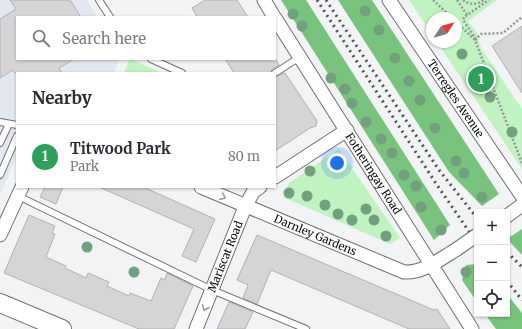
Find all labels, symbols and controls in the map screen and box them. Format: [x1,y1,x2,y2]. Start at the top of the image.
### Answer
north arrow [426,12,462,48]
search box [16,16,276,60]
icon: search [30,27,52,49]
text: Search here [62,29,146,48]
street label: Terregles Avenue [424,57,487,140]
pin: 1 [468,64,494,94]
text: Nearby [32,87,92,109]
street label: Fotheringay Road [342,130,405,217]
text: Titwood Park [70,139,171,158]
text: 1 [42,148,48,165]
text: 80 m [228,148,260,165]
your location [327,153,347,173]
text: Park [70,158,99,175]
one-way arrow [219,192,227,200]
map controls [474,209,510,317]
button: + [474,209,510,245]
street label: Darnley Gardens [272,211,359,258]
street label: Mariscat Road [204,219,246,294]
button: − [474,245,510,281]
button: locate [474,281,510,317]
one-way arrow [201,304,209,311]

